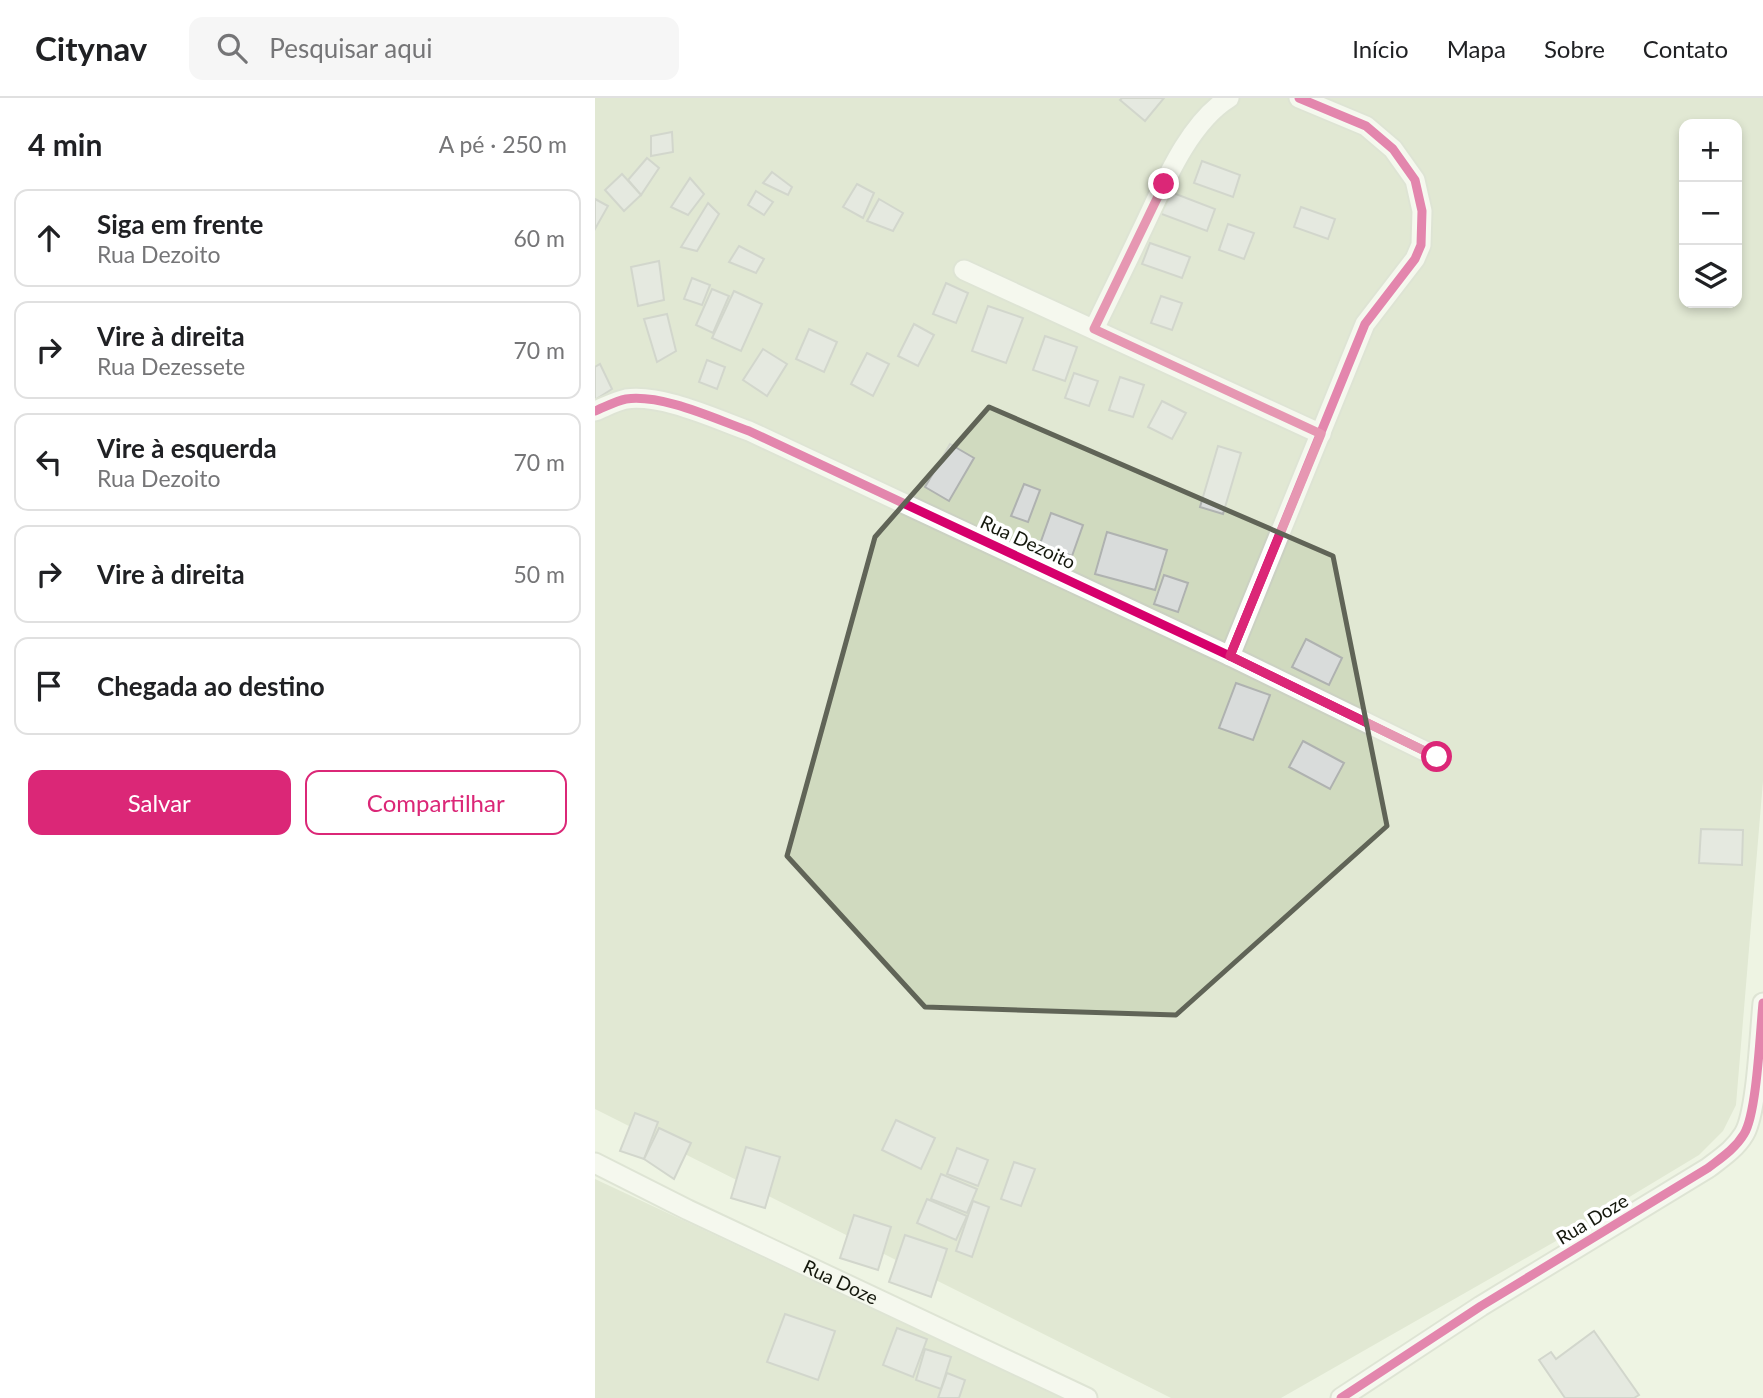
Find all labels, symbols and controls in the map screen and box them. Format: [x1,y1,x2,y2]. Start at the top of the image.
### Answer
search box [189,17,679,80]
text: Citynav [35,28,147,68]
icon: search [213,29,251,67]
text: Pesquisar aqui [269,32,432,64]
text: Início [1352,34,1409,63]
text: Mapa [1447,34,1506,63]
text: Sobre [1544,34,1605,63]
text: Contato [1643,34,1728,63]
map controls [1679,119,1742,308]
button: + [1679,119,1742,182]
text: 4 min [28,126,102,162]
text: A pé · 250 m [439,130,567,158]
route end [1148,168,1179,199]
button: − [1679,182,1742,245]
text: Siga em frente [97,208,264,240]
icon: ahead [30,219,68,257]
text: 60 m [514,224,565,252]
text: Rua Dezoito [97,240,221,268]
button: layers [1679,245,1742,308]
text: Vire à direita [97,320,245,352]
icon: right [30,331,68,369]
text: 70 m [514,336,565,364]
text: Rua Dezessete [97,352,245,380]
text: Vire à esquerda [97,432,277,464]
icon: left [30,443,68,481]
text: 70 m [514,448,565,476]
text: Rua Dezoito [97,464,221,492]
street label: Rua Dezoito [977,510,1079,574]
icon: right [30,555,68,593]
text: Vire à direita [97,558,245,590]
text: 50 m [514,560,565,588]
icon: arrive [30,667,68,705]
text: Chegada ao destino [97,670,325,702]
route start [1421,741,1452,772]
button: Salvar [28,770,291,835]
button: Compartilhar [305,770,567,835]
street label: Rua Doze [1552,1188,1632,1249]
street label: Rua Doze [800,1254,882,1309]

